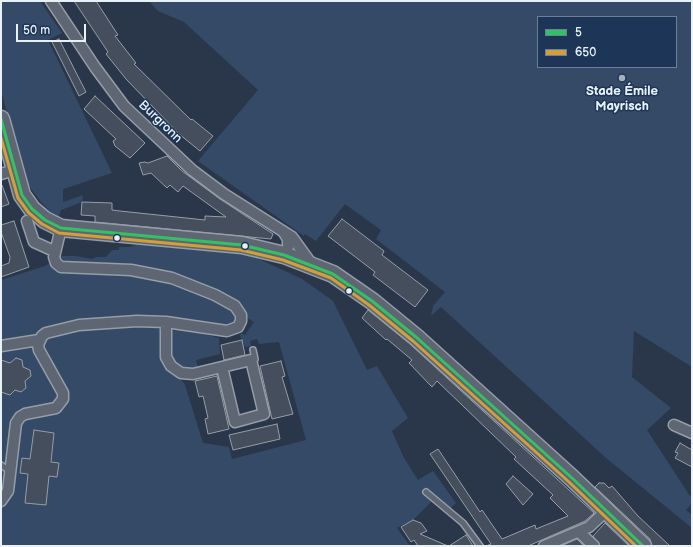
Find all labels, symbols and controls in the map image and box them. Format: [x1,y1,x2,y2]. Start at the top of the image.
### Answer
scale bar [18,16,88,42]
legend [537,16,677,68]
text: 50 m [23,23,50,38]
text: 5 [575,25,582,40]
text: 650 [575,45,596,60]
marker: Stade Émile Mayrisch [617,73,627,83]
place label: Stade Émile Mayrisch [586,84,658,115]
street label: Burgronn [135,97,185,147]
unlabelled marker [112,233,122,243]
unlabelled marker [240,241,250,251]
unlabelled marker [344,286,354,296]

